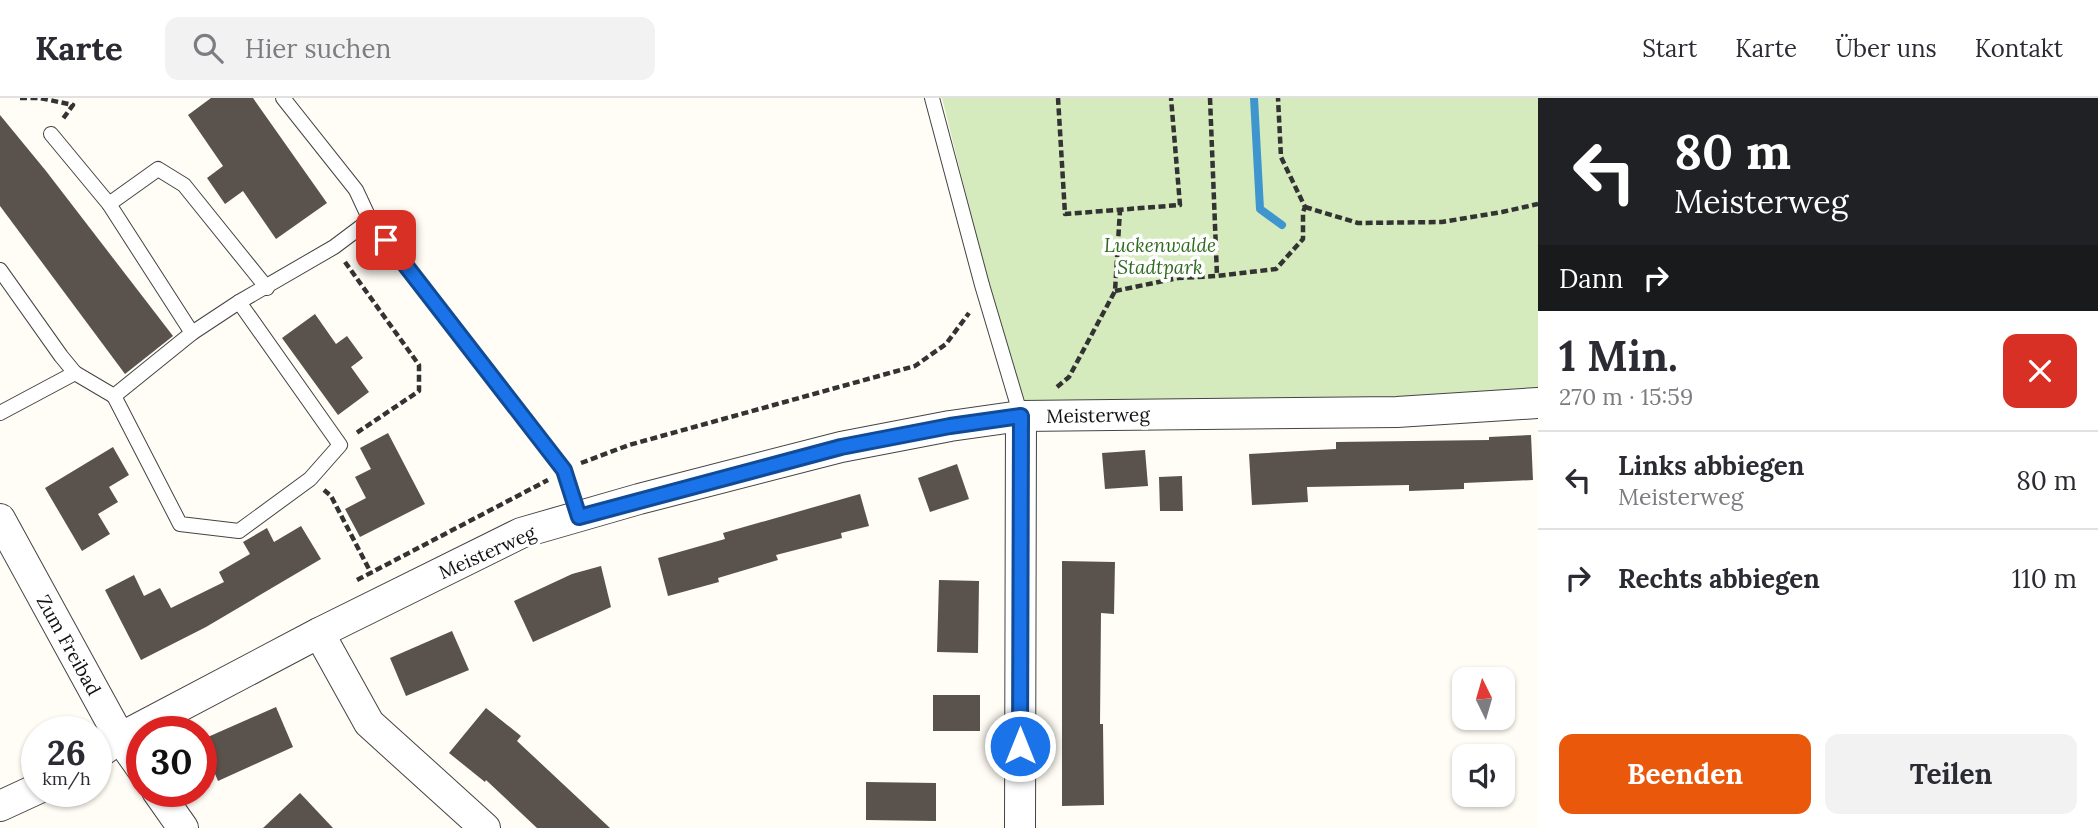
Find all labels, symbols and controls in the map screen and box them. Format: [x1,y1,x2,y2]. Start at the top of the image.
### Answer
search box [165,17,655,80]
text: Karte [35,27,123,69]
icon: search [189,29,227,67]
text: Hier suchen [245,32,391,65]
text: Start [1642,33,1697,64]
text: Karte [1735,33,1797,64]
text: Über uns [1835,33,1937,64]
text: Kontakt [1975,33,2063,64]
text: 80 m [1674,120,1791,182]
icon: left [1559,126,1650,217]
text: Meisterweg [1674,181,1848,222]
pin [356,210,416,270]
icon: arrive [367,221,405,259]
park label: Luckenwalde Stadtpark [1104,233,1216,279]
icon: right [1637,259,1675,297]
text: Dann [1559,262,1623,295]
text: 1 Min. [1559,329,1678,383]
button: close [2003,334,2077,408]
text: 270 m · 15:59 [1559,382,1693,411]
street label: Meisterweg [1046,402,1150,428]
text: Links abbiegen [1618,449,1804,482]
icon: left [1559,461,1597,499]
text: 80 m [2016,464,2077,497]
text: Meisterweg [1618,482,1743,511]
street label: Meisterweg [435,520,540,584]
icon: right [1559,559,1597,597]
text: Rechts abbiegen [1618,562,1820,595]
text: 110 m [2012,562,2077,595]
street label: Zum Freibad [32,591,106,699]
north arrow [1452,667,1516,730]
map controls [1452,667,1515,807]
position arrow [983,709,1057,783]
speed limit sign: 30 [126,716,217,807]
text: 26 [47,730,86,775]
button: Beenden [1559,734,1811,814]
button: Teilen [1825,734,2077,814]
button: sound [1452,744,1515,807]
text: km/h [42,767,91,790]

